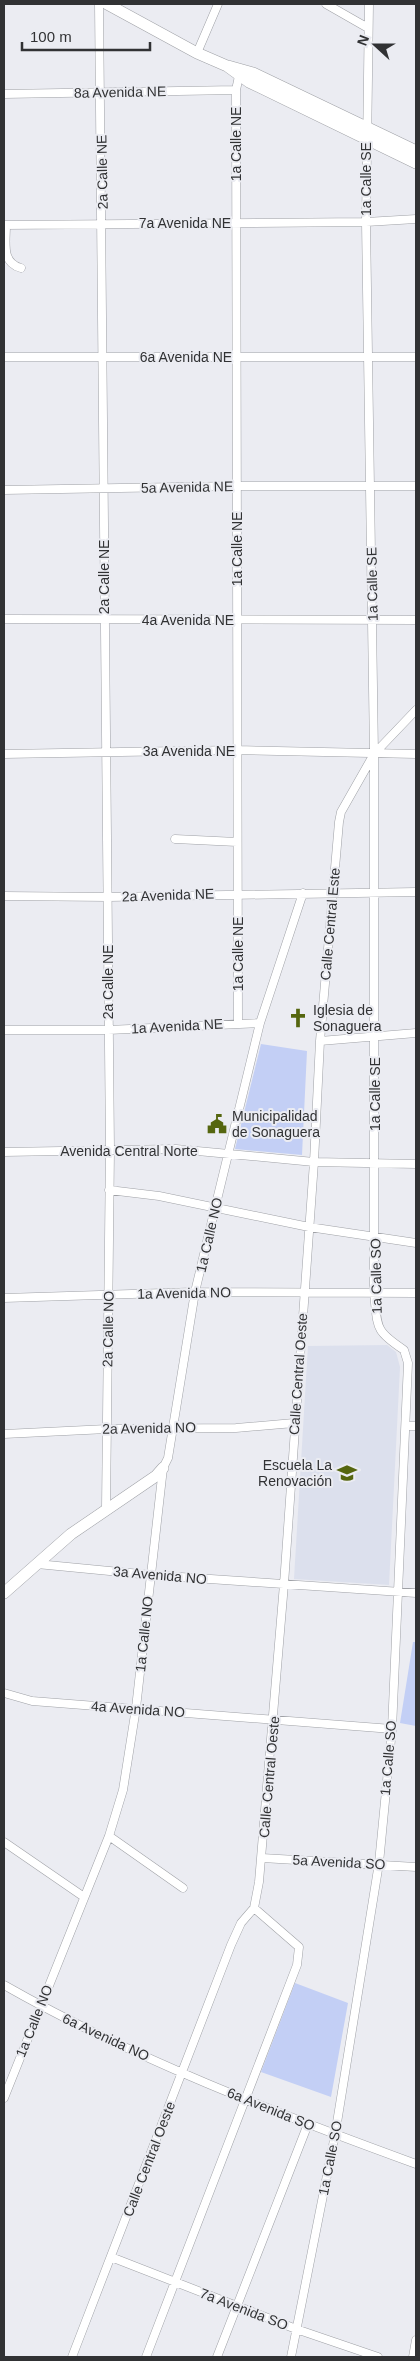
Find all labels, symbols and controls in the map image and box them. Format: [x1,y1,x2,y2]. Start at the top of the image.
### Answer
scale bar [22,20,150,52]
north arrow [350,20,400,70]
text: 100 m [30,28,72,45]
text: N [354,33,372,48]
street label: 8a Avenida NE [74,83,166,101]
street label: 1a Calle NE [228,107,244,181]
street label: 2a Calle NE [93,135,111,209]
street label: 1a Calle SE [358,142,374,216]
street label: 7a Avenida NE [139,215,231,231]
street label: 6a Avenida NE [140,349,232,365]
street label: 5a Avenida NE [141,478,233,496]
street label: 1a Calle NE [229,512,245,586]
street label: 2a Calle NE [96,540,112,614]
street label: 1a Calle SE [363,547,381,621]
street label: 4a Avenida NE [142,612,234,628]
street label: 3a Avenida NE [143,743,235,759]
street label: Calle Central Este [317,867,343,981]
street label: 2a Avenida NE [122,885,214,905]
street label: 1a Calle NE [230,917,246,991]
street label: 2a Calle NE [100,945,116,1019]
place label: Iglesia de Sonaguera [313,1002,382,1034]
church icon: Iglesia de Sonaguera [287,1007,309,1029]
street label: 1a Avenida NE [130,1016,224,1036]
street label: 1a Calle SE [367,1057,383,1131]
place label: Municipalidad de Sonaguera [232,1108,320,1140]
public building icon: Municipalidad de Sonaguera [206,1113,228,1135]
street label: Avenida Central Norte [60,1143,198,1159]
street label: 1a Calle NO [193,1196,225,1274]
street label: 1a Calle SO [367,1238,385,1314]
street label: 1a Avenida NO [137,1284,231,1302]
street label: 2a Calle NO [99,1291,117,1367]
street label: Calle Central Oeste [286,1312,310,1435]
street label: 2a Avenida NO [102,1419,196,1437]
place label: Escuela La Renovación [258,1457,332,1489]
school or university icon: Escuela La Renovación [336,1462,358,1484]
street label: 3a Avenida NO [113,1563,208,1587]
street label: 1a Calle NO [132,1595,156,1673]
street label: 4a Avenida NO [91,1698,186,1720]
street label: Calle Central Oeste [256,1715,282,1839]
street label: 1a Calle SO [377,1720,399,1796]
street label: 5a Avenida SO [292,1852,386,1872]
street label: 1a Calle NO [12,1983,56,2059]
street label: 6a Avenida NO [60,2010,152,2064]
street label: 6a Avenida SO [225,2084,317,2134]
street label: Calle Central Oeste [120,2099,178,2219]
street label: 1a Calle SO [315,2119,345,2197]
street label: 7a Avenida SO [198,2285,290,2333]

